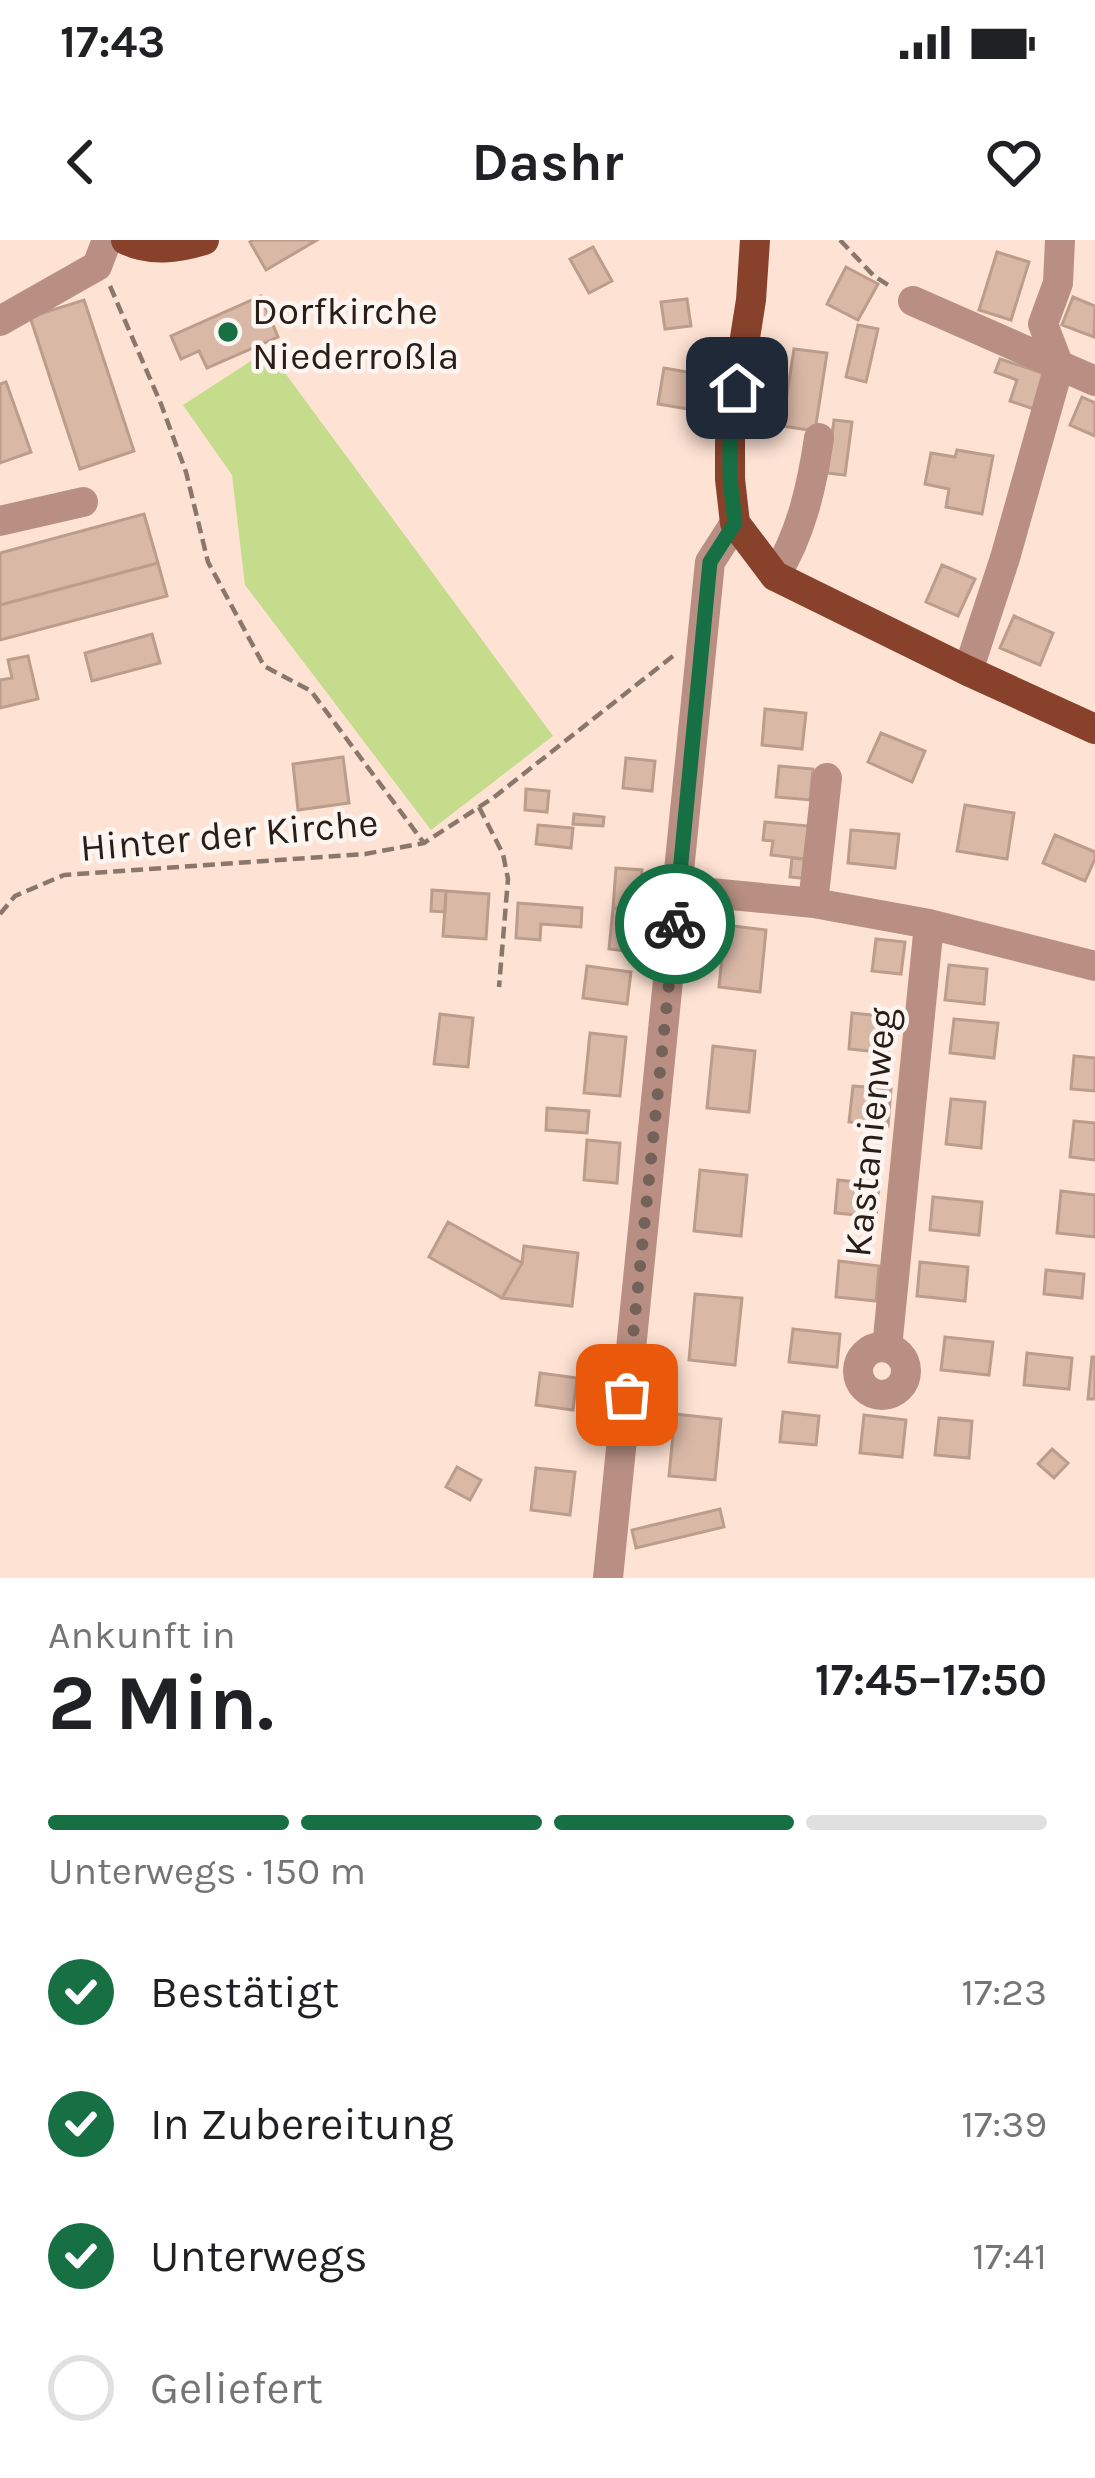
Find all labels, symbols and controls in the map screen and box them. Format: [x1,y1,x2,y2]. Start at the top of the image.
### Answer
text: 17:43 [60,16,165,68]
icon: back [48,129,114,195]
icon: heart [981,129,1047,195]
text: Dashr [472,130,623,194]
place label: Dorfkirche Niederroßla [252,288,459,379]
marker: Dorfkirche Niederroßla [215,319,241,345]
pin [686,337,788,439]
icon: home [704,355,770,421]
street label: Hinter der Kirche [78,799,380,871]
courier [615,864,735,984]
icon: bike [642,891,708,957]
street label: Kastanienweg [834,1005,906,1259]
pin [576,1344,678,1446]
icon: bag [594,1362,660,1428]
text: Ankunft in [48,1612,236,1658]
text: 17:45–17:50 [815,1654,1047,1706]
text: 2 Min. [48,1657,274,1749]
text: Unterwegs · 150 m [48,1848,366,1894]
icon: check [48,1959,114,2025]
text: Bestätigt [150,1966,339,2018]
text: 17:23 [961,1969,1047,2015]
icon: check [48,2091,114,2157]
text: In Zubereitung [150,2098,454,2150]
text: 17:39 [961,2101,1047,2147]
icon: check [48,2223,114,2289]
text: Unterwegs [150,2230,368,2282]
text: 17:41 [972,2233,1047,2279]
text: Geliefert [150,2362,323,2414]

